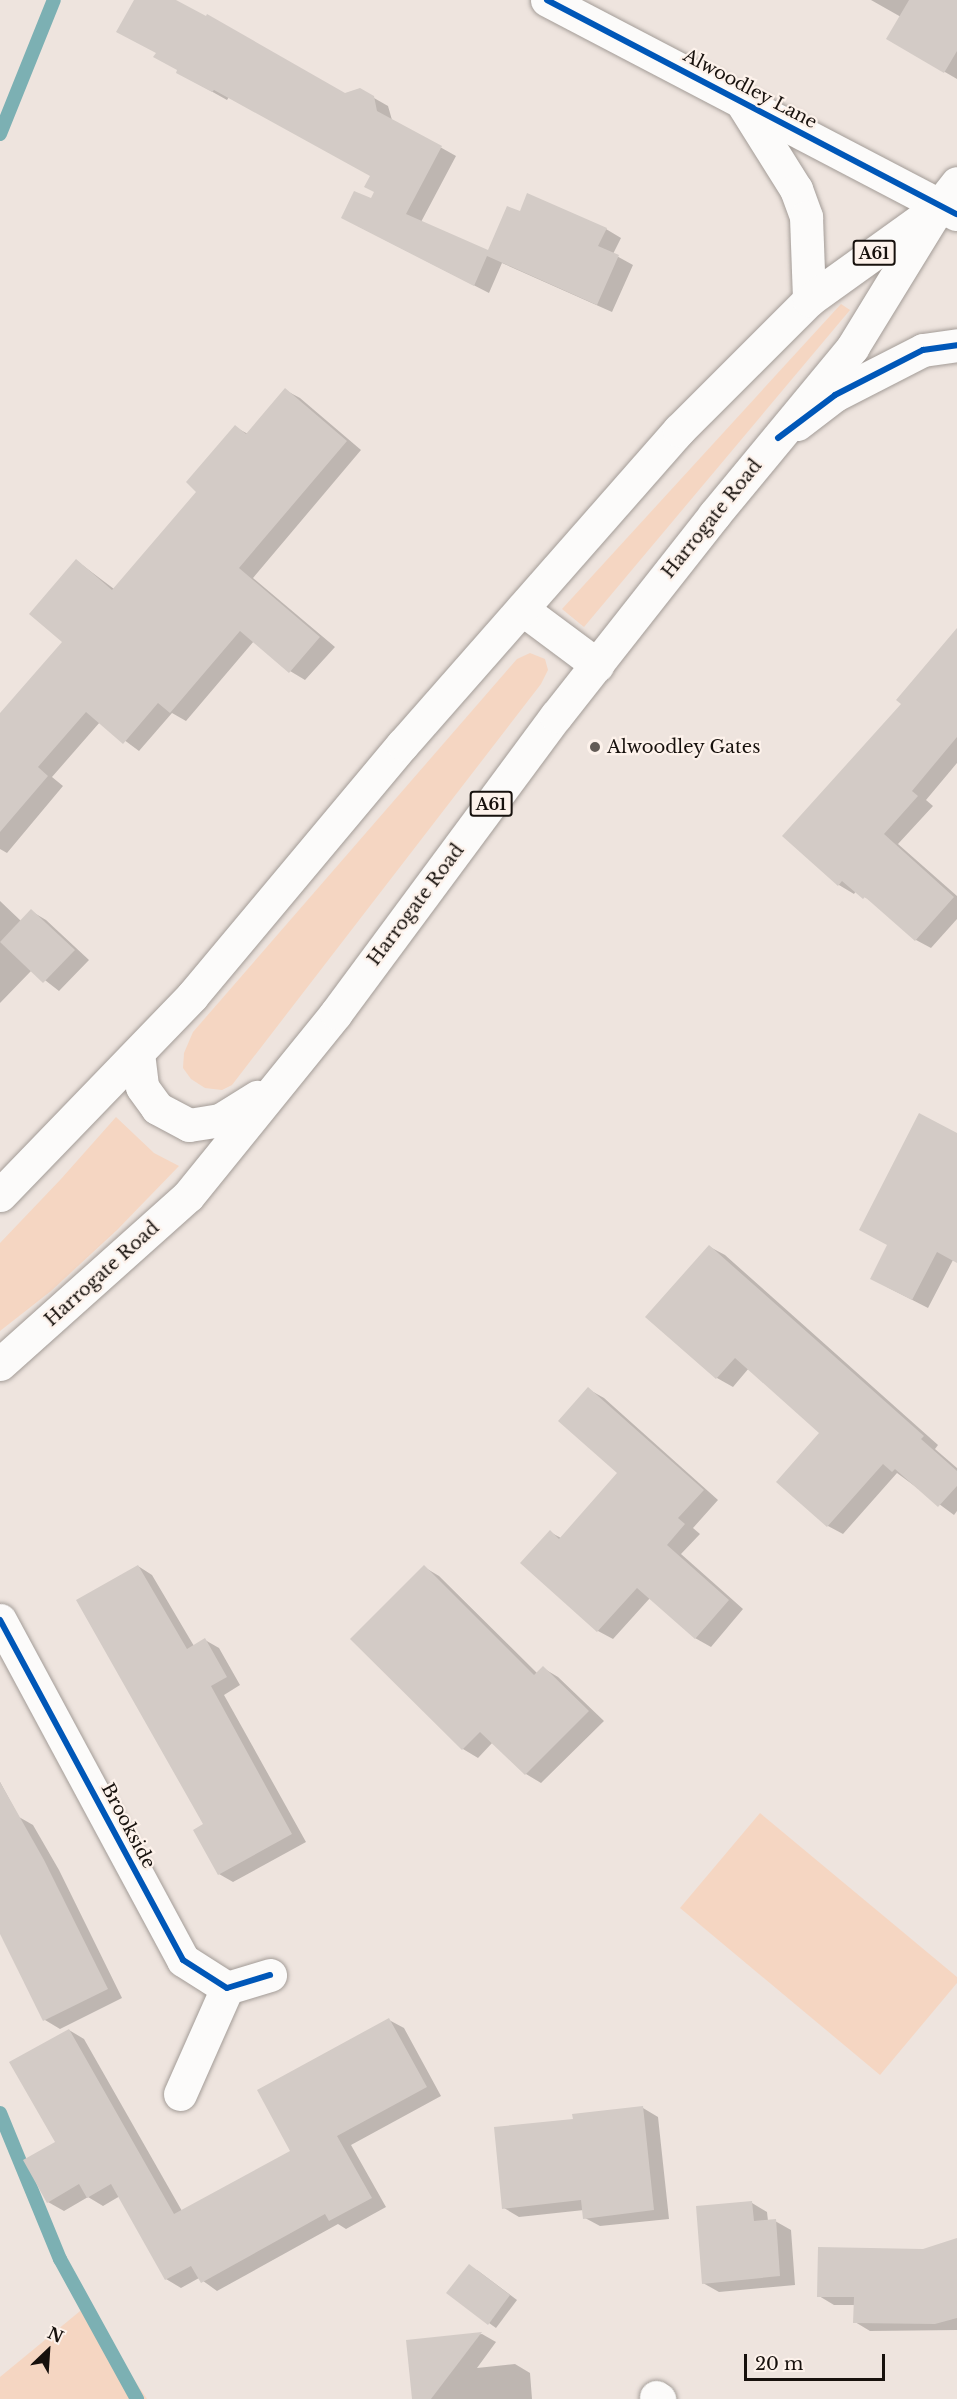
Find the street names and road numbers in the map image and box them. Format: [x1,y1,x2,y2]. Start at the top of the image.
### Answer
street label: Alwoodley Lane [679,45,821,133]
road number: A61 [852,240,896,266]
street label: Harrogate Road [658,455,766,583]
road number: A61 [468,791,514,817]
street label: Harrogate Road [363,840,469,970]
street label: Harrogate Road [40,1217,164,1331]
street label: Brookside [96,1780,160,1872]

